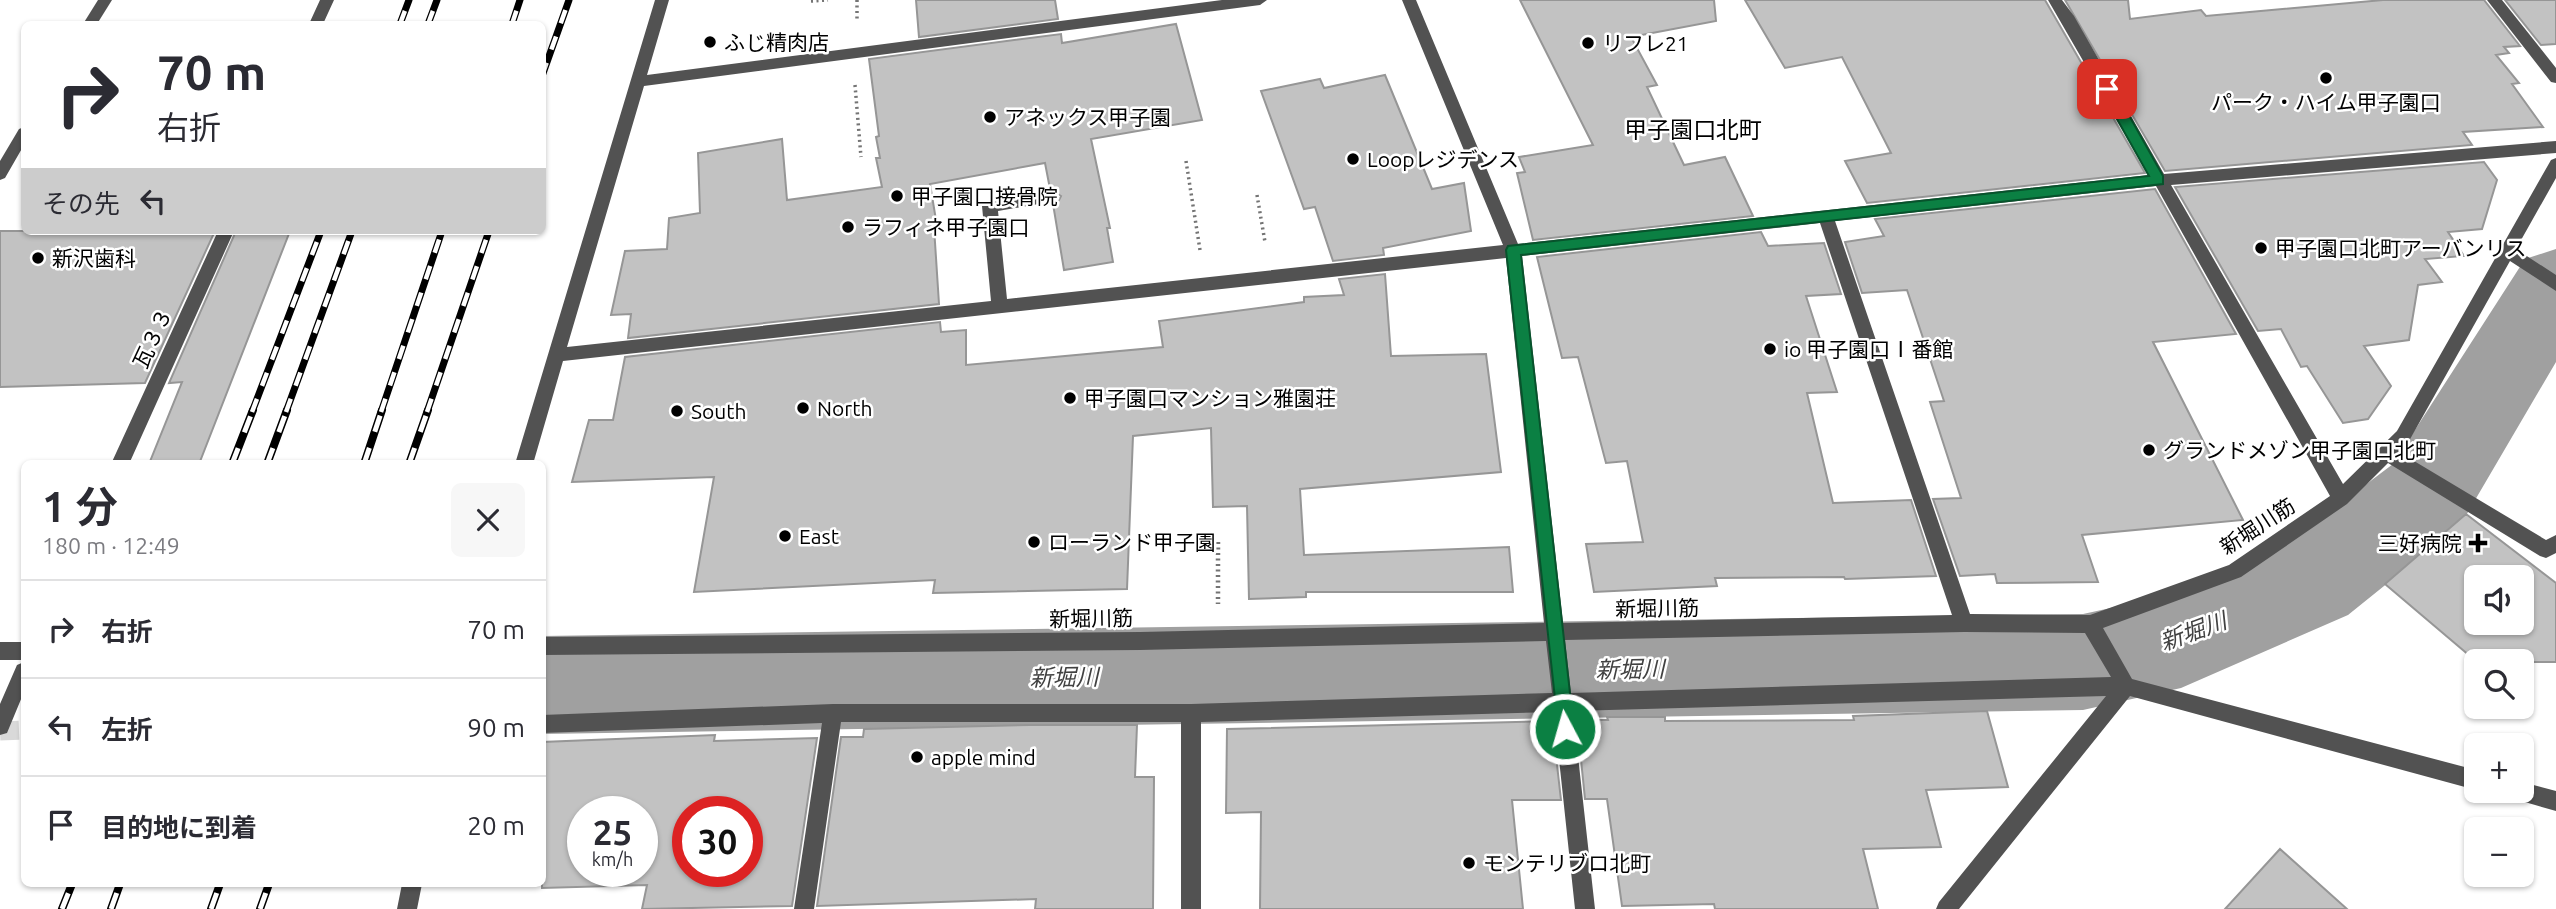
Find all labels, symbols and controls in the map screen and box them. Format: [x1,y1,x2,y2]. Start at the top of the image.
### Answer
place label: ふじ精肉店 [724,30,829,54]
place label: リフレ21 [1602,31,1689,55]
marker: ふじ精肉店 [702,34,718,50]
marker: リフレ21 [1580,35,1596,51]
text: 70 m [157,44,266,99]
icon: right [42,49,133,140]
pin [2077,59,2137,119]
icon: arrive [2088,70,2126,108]
marker: パーク・ハイム甲子園口 [2318,70,2334,86]
place label: パーク・ハイム甲子園口 [2211,90,2441,114]
place label: アネックス甲子園 [1004,105,1171,129]
text: 右折 [157,109,221,145]
marker: アネックス甲子園 [982,109,998,125]
district label: 甲子園口北町 [1624,117,1762,142]
place label: Loopレジデンス [1367,147,1519,171]
marker: Loopレジデンス [1345,151,1361,167]
icon: left [134,182,172,220]
place label: 甲子園口接骨院 [911,184,1058,208]
marker: 甲子園口接骨院 [889,188,905,204]
text: その先 [42,189,120,218]
place label: ラフィネ甲子園口 [862,215,1030,239]
marker: ラフィネ甲子園口 [840,219,856,235]
place label: 甲子園口北町アーバンリス [2275,236,2527,260]
marker: 甲子園口北町アーバンリス [2253,240,2269,256]
place label: 新沢歯科 [52,246,136,270]
marker: 新沢歯科 [30,250,46,266]
street label: 瓦３３ [128,304,176,372]
place label: io 甲子園口Ⅰ番館 [1784,337,1953,361]
marker: io 甲子園口Ⅰ番館 [1762,341,1778,357]
place label: 甲子園口マンション雅園荘 [1084,386,1336,410]
marker: 甲子園口マンション雅園荘 [1062,390,1078,406]
place label: North [817,396,872,420]
place label: South [691,399,747,423]
marker: North [795,400,811,416]
marker: South [669,403,685,419]
place label: グランドメゾン甲子園口北町 [2163,438,2436,462]
marker: グランドメゾン甲子園口北町 [2141,442,2157,458]
text: 1 分 [42,483,118,530]
button: close [451,483,525,557]
street label: 新堀川筋 [2215,493,2299,559]
place label: East [799,524,839,548]
marker: East [777,528,793,544]
place label: ローランド甲子園 [1048,530,1216,554]
place label: 三好病院 [2378,531,2462,555]
text: 180 m · 12:49 [42,533,180,558]
marker: 三好病院 [2468,533,2488,553]
marker: ローランド甲子園 [1026,534,1042,550]
map controls [2464,565,2534,887]
button: sound [2464,565,2534,635]
street label: 新堀川筋 [1615,595,1699,621]
street label: 新堀川筋 [1049,605,1133,631]
water label: 新堀川 [2156,606,2233,655]
icon: right [42,610,80,648]
text: 70 m [467,615,525,644]
text: 右折 [101,617,153,646]
button: search [2464,649,2534,719]
water label: 新堀川 [1595,656,1668,682]
water label: 新堀川 [1029,664,1102,690]
position arrow [1528,692,1602,766]
icon: left [42,708,80,746]
text: 90 m [467,713,525,742]
text: 左折 [101,715,153,744]
button: + [2464,733,2534,803]
place label: apple mind [931,745,1036,769]
marker: apple mind [909,749,925,765]
speed limit sign: 30 [672,796,763,887]
icon: arrive [42,806,80,844]
text: 20 m [467,811,525,840]
text: 25 [593,812,632,852]
text: 目的地に到着 [101,813,257,842]
button: − [2464,817,2534,887]
text: km/h [592,849,633,869]
place label: モンテリブロ北町 [1483,851,1651,875]
marker: モンテリブロ北町 [1461,855,1477,871]

